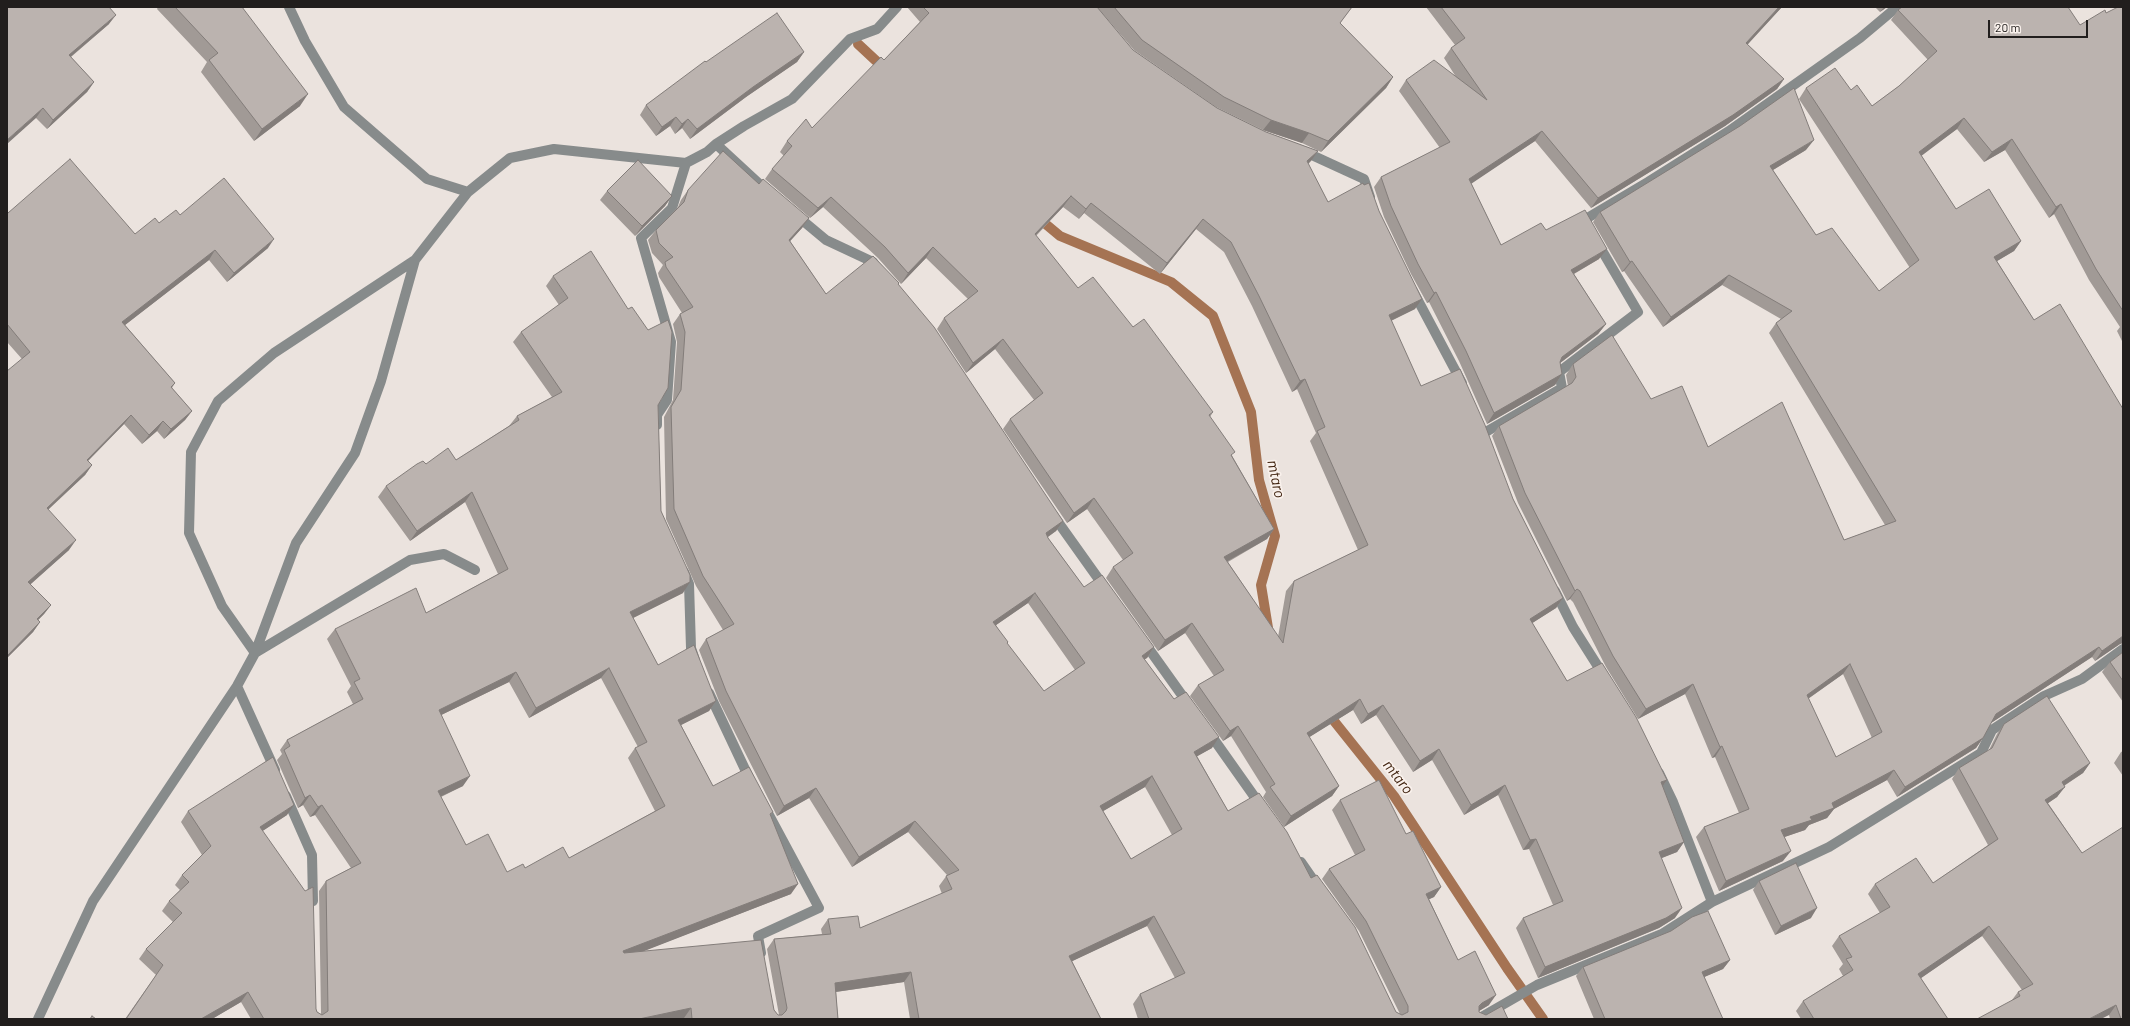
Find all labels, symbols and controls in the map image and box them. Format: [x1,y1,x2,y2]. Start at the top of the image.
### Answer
scale bar [1990,12,2090,38]
text: 20 m [1995,20,2021,34]
water label: mtaro [1263,458,1289,500]
water label: mtaro [1379,756,1417,798]

